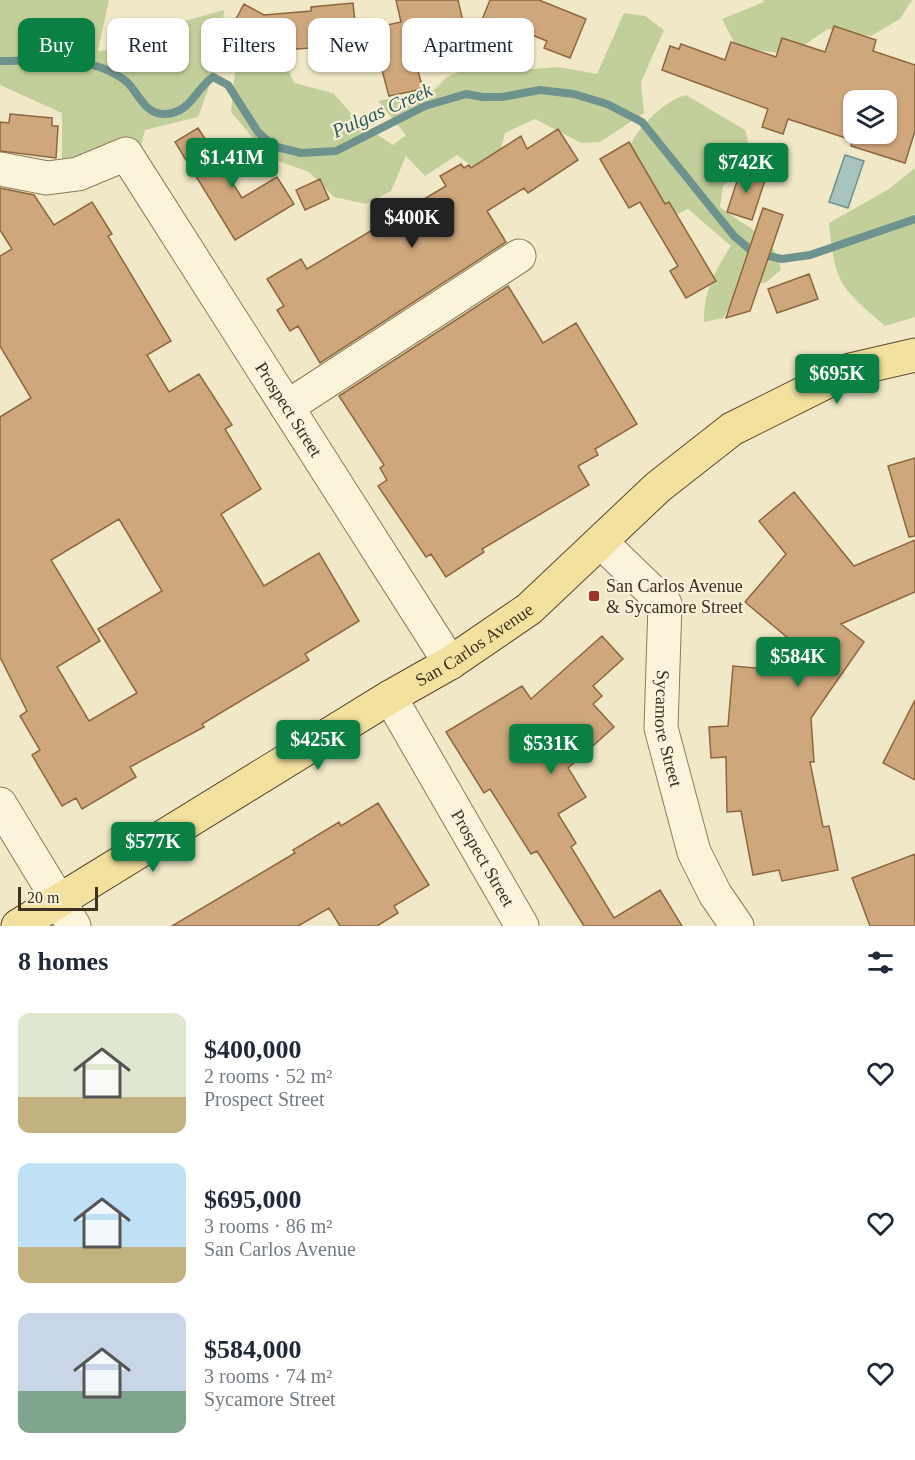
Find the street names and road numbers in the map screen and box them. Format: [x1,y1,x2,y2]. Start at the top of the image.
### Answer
street label: Prospect Street [251,358,326,461]
street label: San Carlos Avenue [412,599,537,691]
street label: Sycamore Street [651,670,686,789]
street label: Prospect Street [447,806,519,910]

